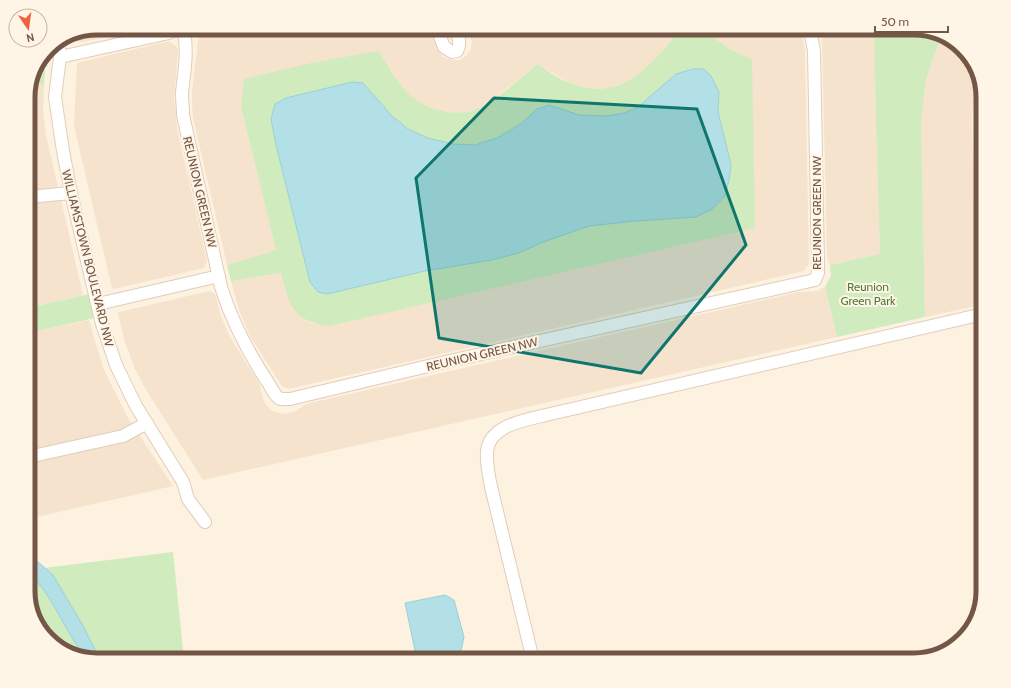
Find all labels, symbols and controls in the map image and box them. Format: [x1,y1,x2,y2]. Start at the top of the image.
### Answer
north arrow [8,8,48,48]
scale bar [875,8,948,34]
text: 50 m [881,14,909,29]
text: N [25,30,36,45]
street label: REUNION GREEN NW [180,135,220,250]
street label: REUNION GREEN NW [809,155,824,270]
street label: WILLIAMSTOWN BOULEVARD NW [59,168,117,349]
park label: Reunion Green Park [841,279,896,308]
street label: REUNION GREEN NW [425,334,540,374]

